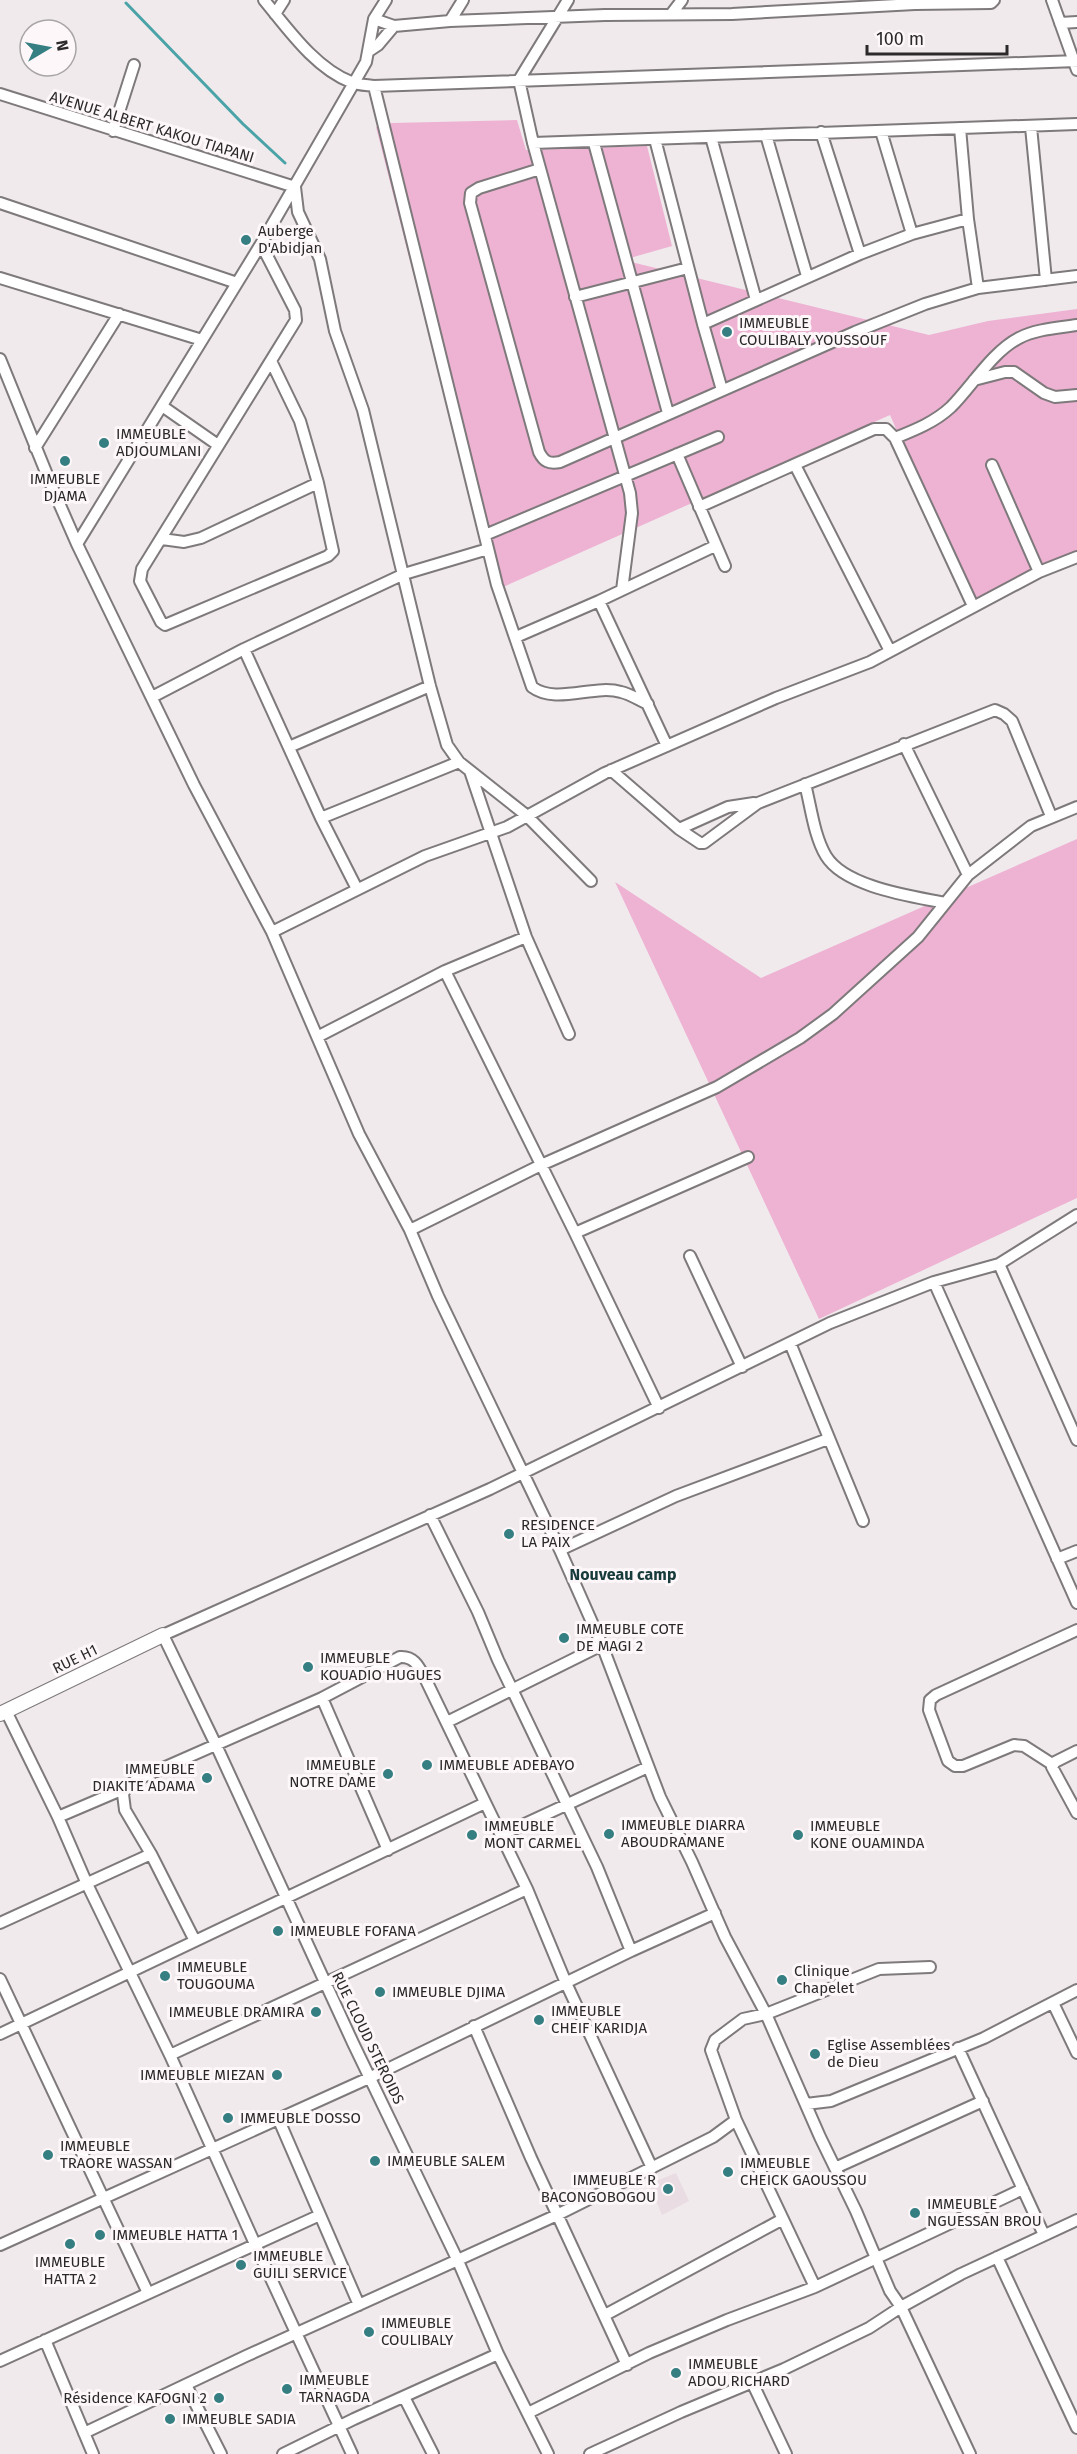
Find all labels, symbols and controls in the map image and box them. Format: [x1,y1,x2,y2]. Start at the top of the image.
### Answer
north arrow [18,18,78,78]
scale bar [867,18,1006,56]
text: 100 m [876,28,924,50]
text: N [52,39,73,52]
street label: AVENUE ALBERT KAKOU TIAPANI [48,87,256,167]
place label: Auberge D'Abidjan [258,222,322,257]
marker: Auberge D'Abidjan [239,233,253,247]
place label: IMMEUBLE COULIBALY YOUSSOUF [739,314,887,349]
marker: IMMEUBLE COULIBALY YOUSSOUF [720,325,734,339]
place label: IMMEUBLE ADJOUMLANI [116,425,201,460]
marker: IMMEUBLE ADJOUMLANI [97,436,111,450]
marker: IMMEUBLE DJAMA [58,454,72,468]
place label: IMMEUBLE DJAMA [30,470,100,505]
place label: RESIDENCE LA PAIX [521,1516,595,1551]
marker: RESIDENCE LA PAIX [502,1527,516,1541]
district label: Nouveau camp [570,1565,676,1584]
place label: IMMEUBLE COTE DE MAGI 2 [576,1620,684,1655]
marker: IMMEUBLE COTE DE MAGI 2 [557,1631,571,1645]
street label: RUE H1 [50,1640,100,1678]
place label: IMMEUBLE KOUADIO HUGUES [320,1649,441,1684]
marker: IMMEUBLE KOUADIO HUGUES [301,1660,315,1674]
place label: IMMEUBLE NOTRE DAME [289,1756,376,1791]
place label: IMMEUBLE ADEBAYO [439,1756,575,1774]
marker: IMMEUBLE ADEBAYO [420,1758,434,1772]
place label: IMMEUBLE DIAKITE ADAMA [92,1760,195,1795]
marker: IMMEUBLE NOTRE DAME [381,1767,395,1781]
marker: IMMEUBLE DIAKITE ADAMA [200,1771,214,1785]
place label: IMMEUBLE DIARRA ABOUDRAMANE [621,1816,745,1851]
place label: IMMEUBLE MONT CARMEL [484,1817,582,1852]
place label: IMMEUBLE KONE OUAMINDA [810,1817,925,1852]
marker: IMMEUBLE DIARRA ABOUDRAMANE [602,1827,616,1841]
marker: IMMEUBLE MONT CARMEL [465,1828,479,1842]
marker: IMMEUBLE KONE OUAMINDA [791,1828,805,1842]
place label: IMMEUBLE FOFANA [290,1922,416,1940]
marker: IMMEUBLE FOFANA [271,1924,285,1938]
place label: IMMEUBLE TOUGOUMA [177,1958,255,1993]
place label: Clinique Chapelet [794,1962,855,1997]
marker: IMMEUBLE TOUGOUMA [158,1969,172,1983]
street label: RUE CLOUD STEROIDS [328,1969,408,2107]
marker: Clinique Chapelet [775,1973,789,1987]
place label: IMMEUBLE DJIMA [392,1983,506,2001]
marker: IMMEUBLE DJIMA [373,1985,387,1999]
place label: IMMEUBLE CHEIF KARIDJA [551,2002,647,2037]
place label: IMMEUBLE DRAMIRA [169,2003,304,2021]
marker: IMMEUBLE DRAMIRA [309,2005,323,2019]
marker: IMMEUBLE CHEIF KARIDJA [532,2013,546,2027]
place label: Eglise Assemblées de Dieu [827,2036,950,2071]
marker: Eglise Assemblées de Dieu [808,2047,822,2061]
place label: IMMEUBLE MIEZAN [140,2066,265,2084]
marker: IMMEUBLE MIEZAN [270,2068,284,2082]
place label: IMMEUBLE DOSSO [240,2109,361,2127]
marker: IMMEUBLE DOSSO [221,2111,235,2125]
place label: IMMEUBLE TRAORE WASSAN [60,2137,173,2172]
marker: IMMEUBLE TRAORE WASSAN [41,2148,55,2162]
place label: IMMEUBLE SALEM [387,2152,505,2170]
marker: IMMEUBLE SALEM [368,2154,382,2168]
place label: IMMEUBLE CHEICK GAOUSSOU [740,2154,867,2189]
marker: IMMEUBLE CHEICK GAOUSSOU [721,2165,735,2179]
place label: IMMEUBLE R BACONGOBOGOU [541,2171,656,2206]
marker: IMMEUBLE R BACONGOBOGOU [661,2182,675,2196]
place label: IMMEUBLE NGUESSAN BROU [927,2195,1042,2230]
marker: IMMEUBLE NGUESSAN BROU [908,2206,922,2220]
place label: IMMEUBLE HATTA 1 [112,2226,238,2244]
marker: IMMEUBLE HATTA 1 [93,2228,107,2242]
marker: IMMEUBLE HATTA 2 [63,2237,77,2251]
place label: IMMEUBLE GUILI SERVICE [253,2247,347,2282]
place label: IMMEUBLE HATTA 2 [35,2253,105,2288]
marker: IMMEUBLE GUILI SERVICE [234,2258,248,2272]
place label: IMMEUBLE COULIBALY [381,2314,454,2349]
marker: IMMEUBLE COULIBALY [362,2325,376,2339]
place label: IMMEUBLE ADOU RICHARD [688,2355,790,2390]
marker: IMMEUBLE ADOU RICHARD [669,2366,683,2380]
place label: IMMEUBLE TARNAGDA [299,2371,370,2406]
marker: IMMEUBLE TARNAGDA [280,2382,294,2396]
place label: Résidence KAFOGNI 2 [63,2389,207,2407]
marker: Résidence KAFOGNI 2 [212,2391,226,2405]
place label: IMMEUBLE SADIA [182,2410,296,2428]
marker: IMMEUBLE SADIA [163,2412,177,2426]

